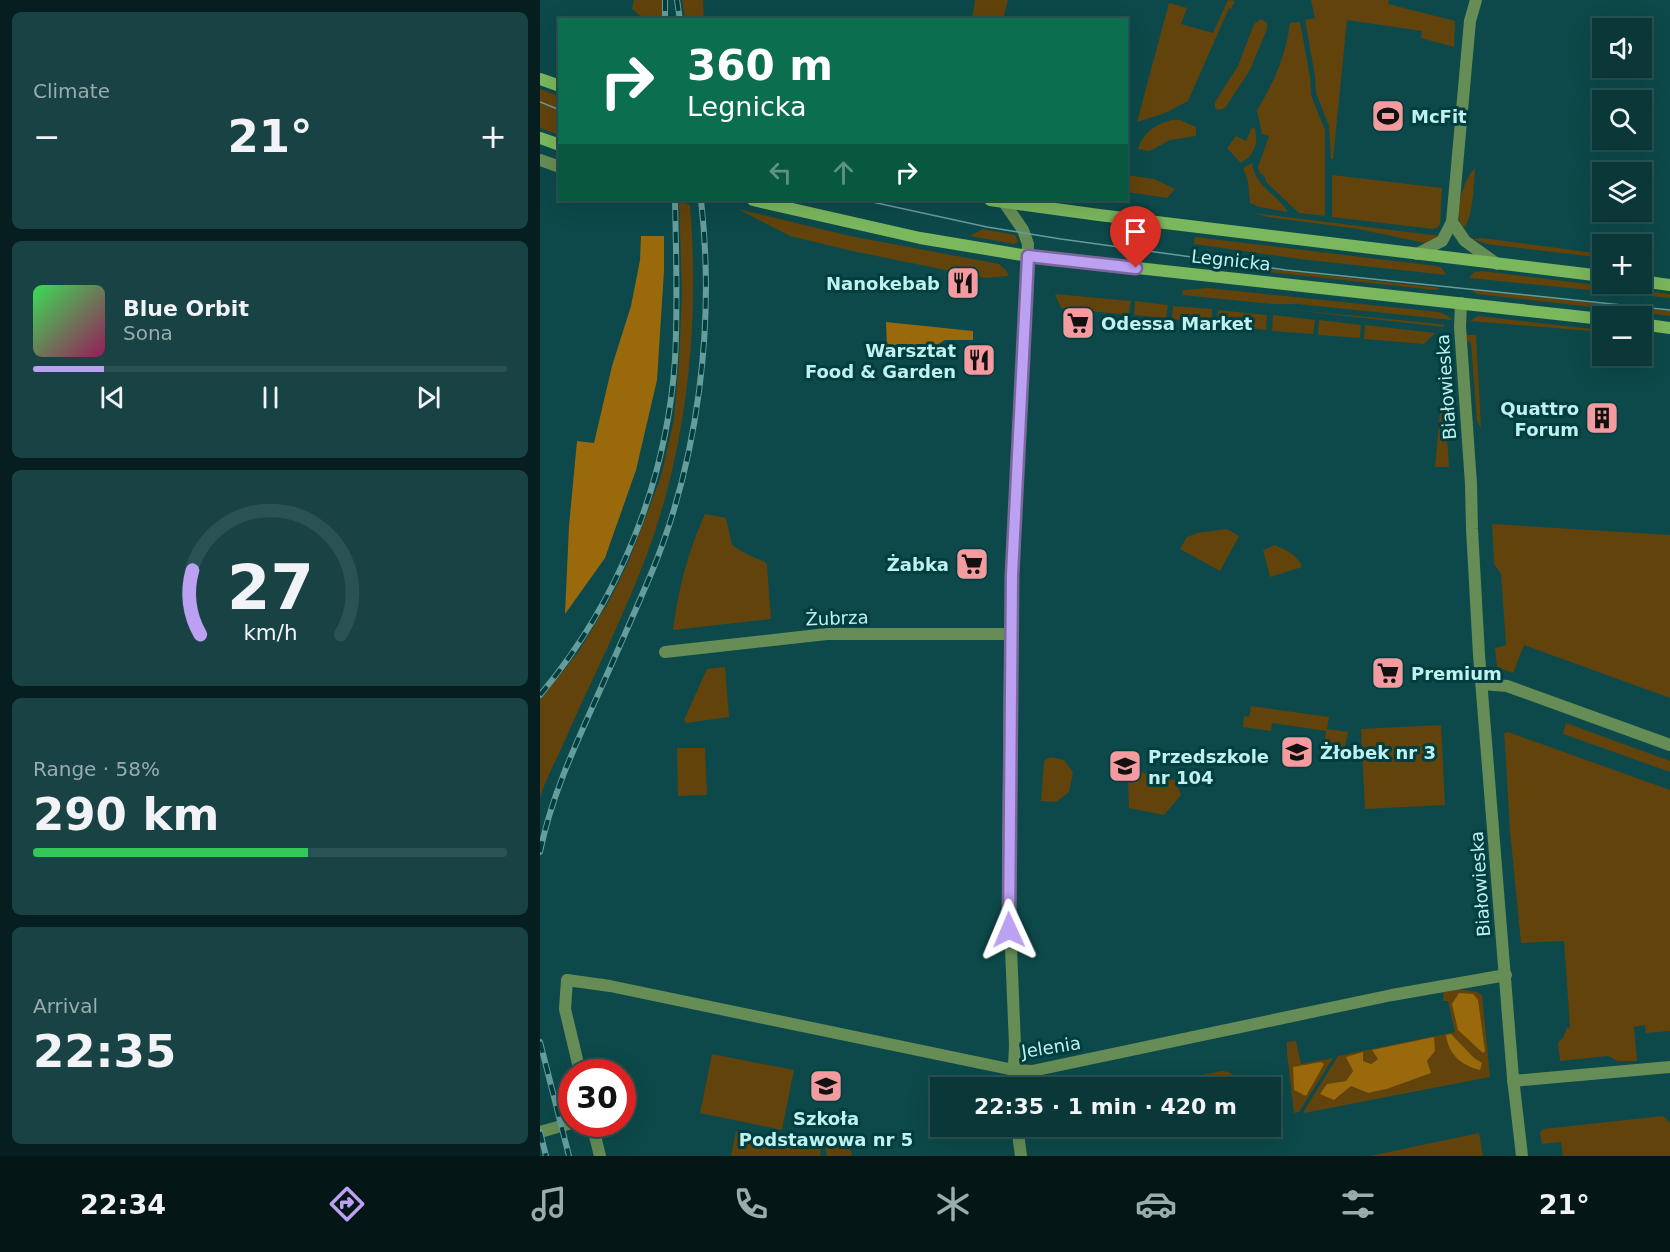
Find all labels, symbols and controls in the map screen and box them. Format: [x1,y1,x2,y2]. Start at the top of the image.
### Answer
map controls [1592,18,1652,366]
button: sound [1592,18,1652,78]
text: 360 m [687,41,833,90]
icon: right [588,42,666,120]
text: Climate [33,79,110,103]
button: search [1592,90,1652,150]
text: Legnicka [687,91,806,122]
sports icon: McFit [1370,98,1406,134]
place label: McFit [1411,106,1467,127]
text: 21° [227,110,313,163]
text: − [33,117,61,156]
text: + [479,117,507,156]
icon: left [764,156,797,189]
icon: ahead [827,156,860,189]
icon: right [890,156,923,189]
button: layers [1592,162,1652,222]
pin [1110,206,1161,268]
icon: arrive [1119,215,1152,248]
button: + [1592,234,1652,294]
street label: Legnicka [1190,245,1272,275]
restaurant icon: Nanokebab [945,265,981,301]
place label: Nanokebab [826,273,940,294]
text: Blue Orbit [123,296,249,321]
supermarket icon: Odessa Market [1060,305,1096,341]
button: − [1592,306,1652,366]
place label: Odessa Market [1101,313,1253,334]
text: Sona [123,321,173,345]
street label: Białowieska [1432,333,1460,441]
place label: Warsztat Food & Garden [805,340,956,382]
restaurant icon: Warsztat Food & Garden [961,342,997,378]
icon: previous [96,381,129,414]
icon: pause [254,381,287,414]
icon: next [412,381,445,414]
place label: Quattro Forum [1500,398,1579,440]
building icon: Quattro Forum [1584,400,1620,436]
supermarket icon: Żabka [954,546,990,582]
text: 27 [227,551,313,624]
place label: Żabka [887,554,949,575]
street label: Żubrza [805,606,869,630]
text: km/h [243,620,297,645]
supermarket icon: Premium [1370,655,1406,691]
place label: Premium [1411,663,1502,684]
school or university icon: Żłobek nr 3 [1279,734,1315,770]
place label: Żłobek nr 3 [1320,742,1436,763]
place label: Przedszkole nr 104 [1148,746,1269,788]
school or university icon: Przedszkole nr 104 [1107,748,1143,784]
text: Range · 58% [33,757,160,781]
text: 290 km [33,788,219,841]
street label: Białowieska [1466,830,1494,938]
position arrow [977,898,1041,962]
text: Arrival [33,994,98,1018]
text: 22:35 [33,1025,176,1078]
street label: Jelenia [1019,1032,1082,1062]
speed limit sign: 30 [558,1059,636,1137]
school or university icon: Szkoła Podstawowa nr 5 [808,1068,844,1104]
text: 22:35 · 1 min · 420 m [974,1094,1237,1119]
place label: Szkoła Podstawowa nr 5 [739,1108,913,1150]
icon: directions [326,1183,368,1225]
icon: music [528,1183,570,1225]
icon: phone [730,1183,772,1225]
icon: climate [932,1183,974,1225]
icon: car [1135,1183,1177,1225]
icon: filters [1337,1183,1379,1225]
text: 22:34 [80,1189,166,1220]
text: 21° [1539,1189,1590,1220]

